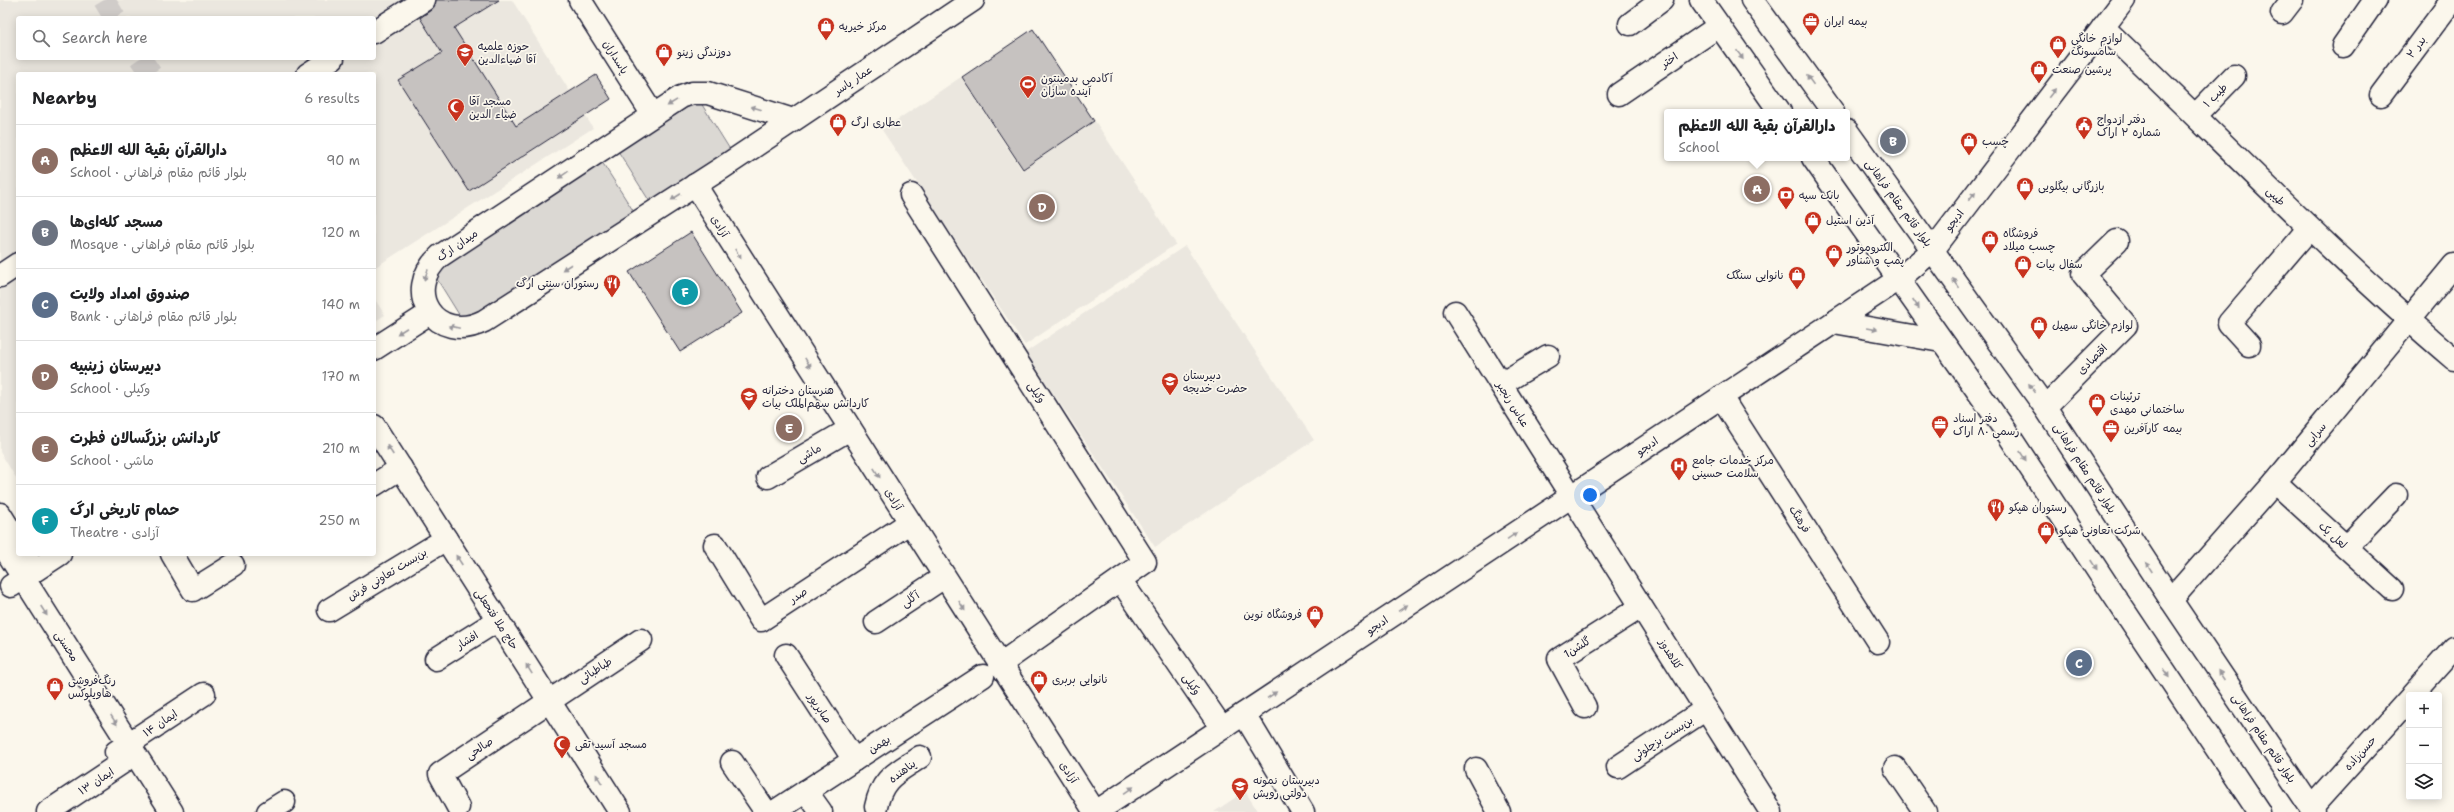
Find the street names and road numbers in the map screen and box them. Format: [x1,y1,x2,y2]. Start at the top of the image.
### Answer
street label: بدر ۲ [2403,33,2430,61]
street label: پاسداران [599,37,632,77]
street label: اختر [1657,49,1681,72]
street label: عمار یاسر [830,62,876,99]
street label: طیب ۱ [2200,80,2231,111]
street label: بلوار قائم مقام فراهانی [1861,157,1935,251]
street label: طیبی [2263,184,2288,209]
street label: ادبجو [1941,206,1967,235]
street label: آزادی [707,212,733,241]
street label: میدان ارگ [434,226,481,265]
street label: اقتصادی [2074,341,2111,378]
street label: عباس رنجبر [1492,378,1533,430]
street label: وکیلی [1024,379,1049,406]
street label: سرابی [2301,419,2330,449]
street label: بلوار قائم مقام فراهانی [2049,420,2119,517]
street label: ادبجو [1632,434,1661,460]
street label: ماشی [794,441,824,466]
street label: آزادی [881,485,907,514]
street label: فرهنگ [1785,503,1814,536]
street label: لعل یک [2315,519,2350,552]
street label: بن‌بست تعاونی فرش [345,545,430,604]
street label: صدر [785,584,810,607]
street label: حاج ملا فتحعلی [471,586,522,653]
street label: آگلی [898,587,923,611]
street label: ادبجو [1362,613,1391,639]
street label: محسنی [51,628,82,664]
street label: افشار [452,628,481,654]
street label: گلشن1 [1561,633,1594,662]
street label: کلاهدوز [1655,635,1686,673]
street label: طباطبائی [575,654,615,687]
street label: وکیلی [1179,671,1204,698]
street label: صابرپور [804,689,835,726]
street label: بلوار قائم مقام فراهانی [2227,691,2299,786]
street label: ایمان ۱۴ [140,706,181,740]
street label: بن‌بست بزچلوئی [1628,713,1696,764]
street label: بهمن [865,732,893,757]
street label: حسن‌زاده [2341,733,2380,774]
street label: صالحی [463,734,496,763]
street label: پناهنده [886,756,919,787]
street label: آزادی [1056,758,1082,787]
street label: ایمان ۱۳ [76,764,117,798]

